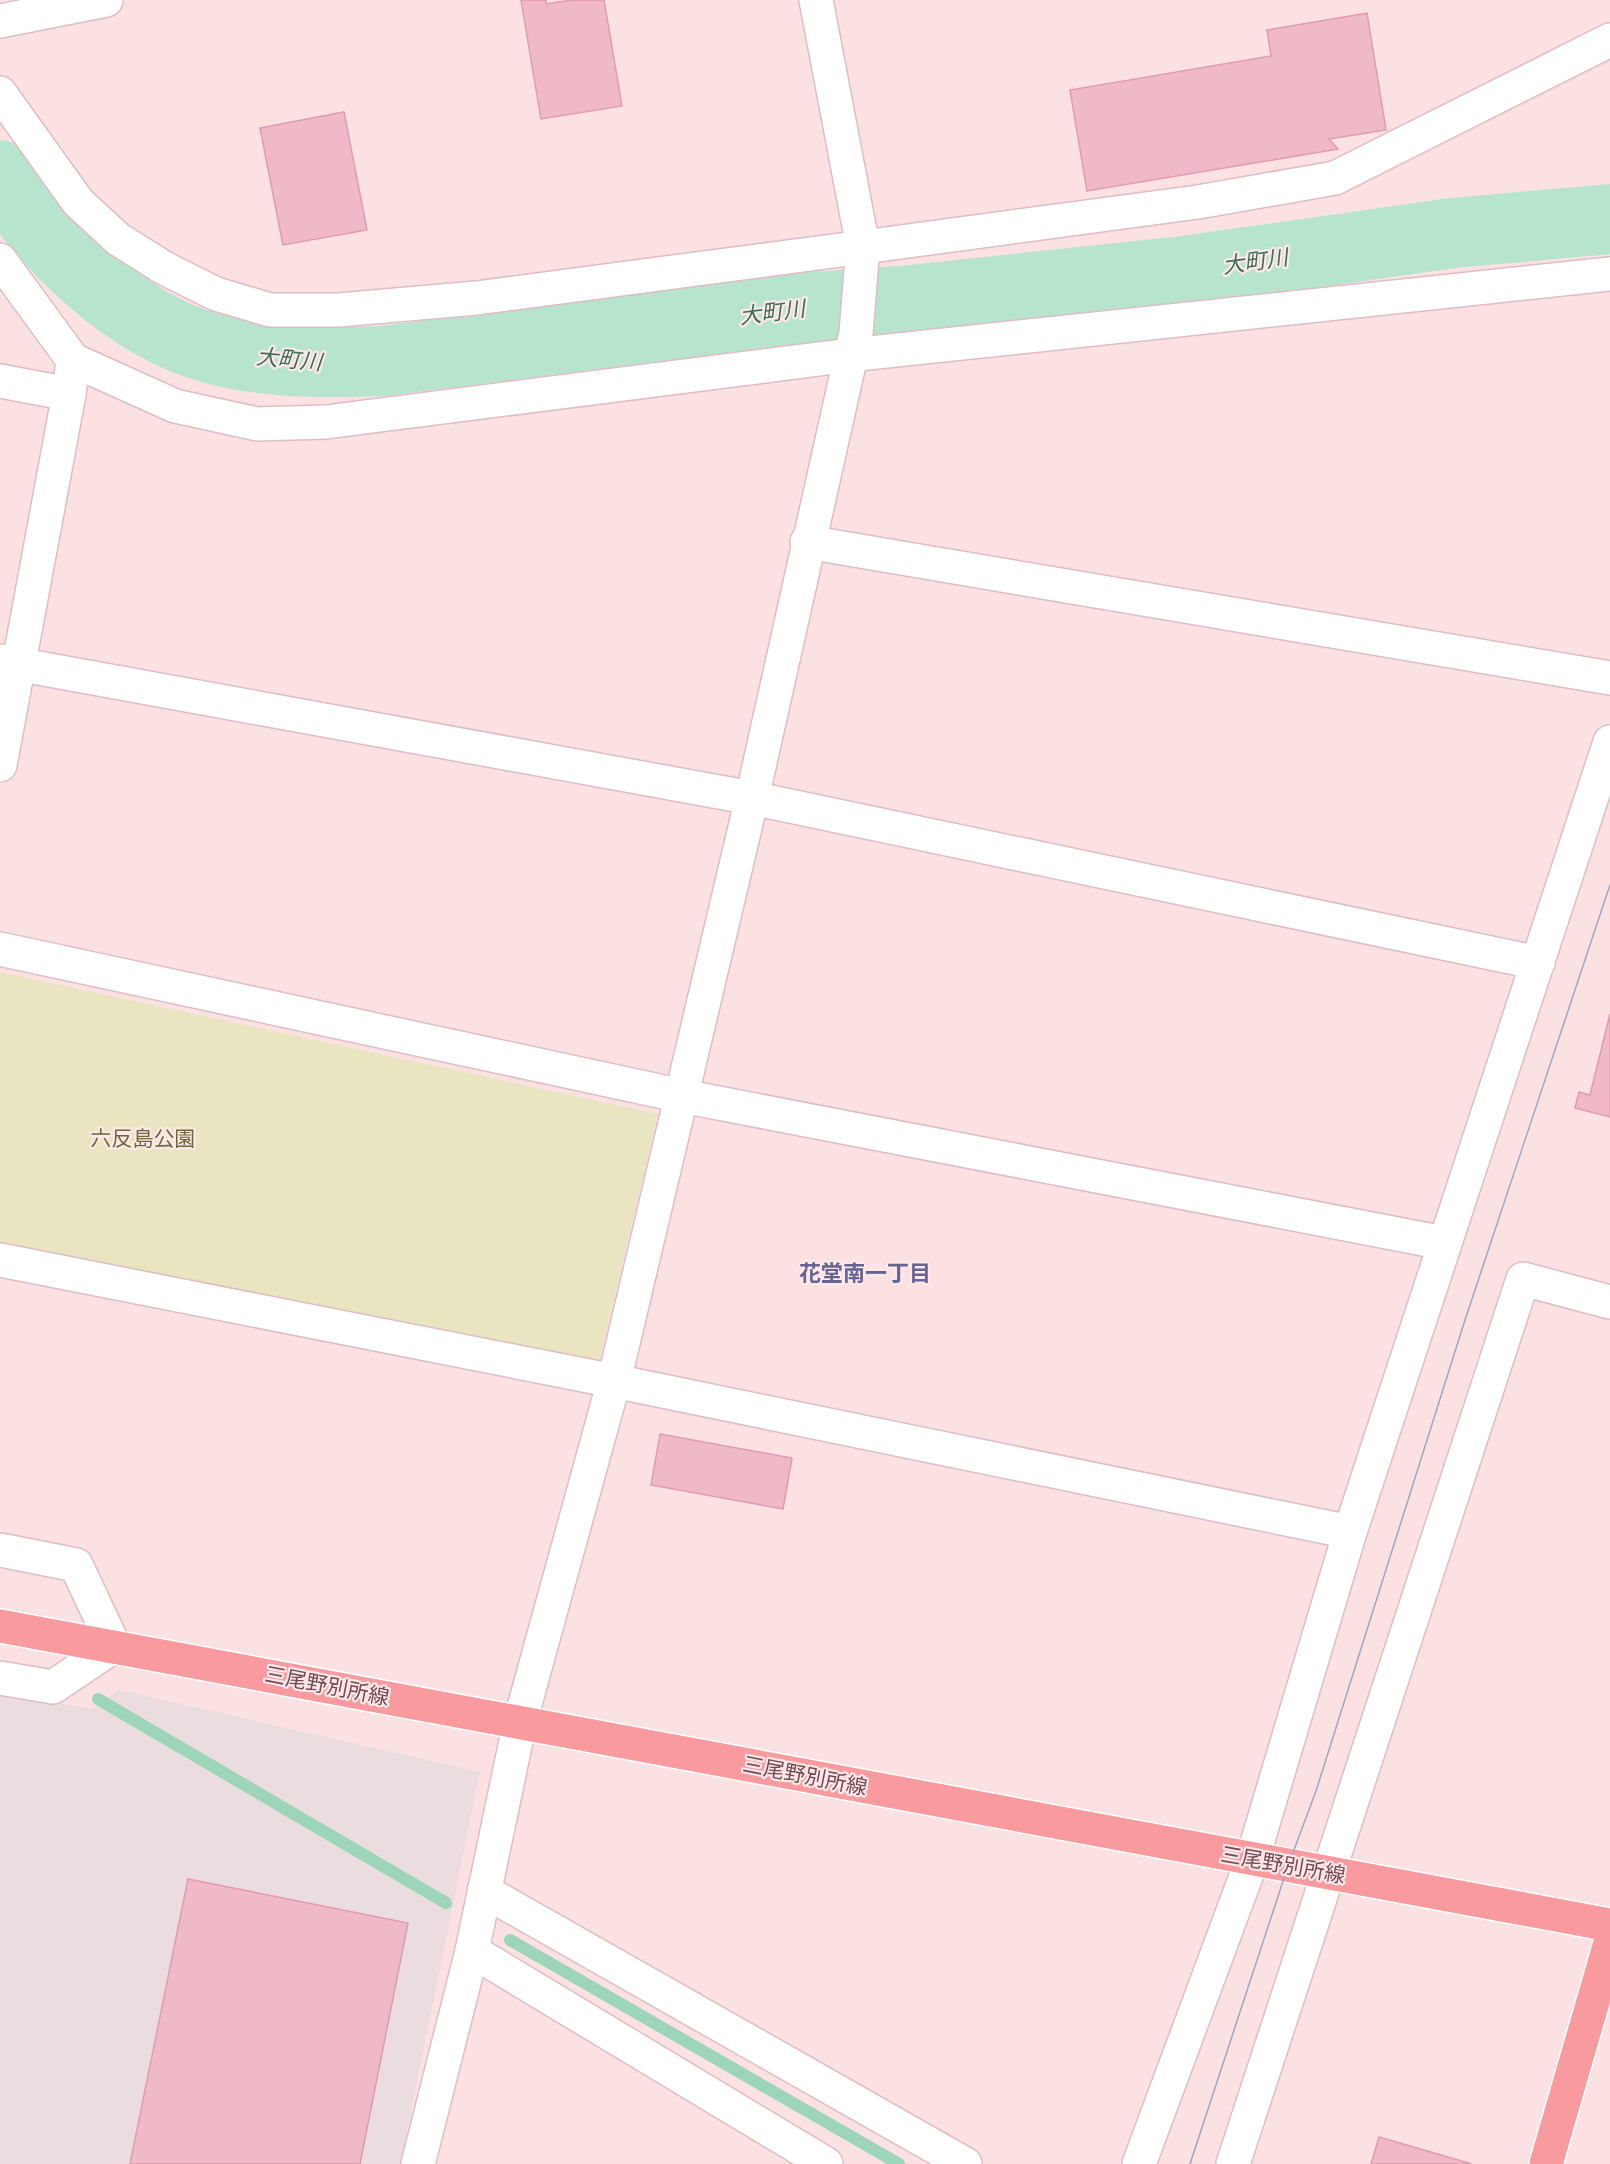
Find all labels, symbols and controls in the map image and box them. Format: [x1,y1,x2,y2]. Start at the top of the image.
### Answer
water label: 大町川 [1221,243,1291,277]
water label: 大町川 [738,295,808,328]
water label: 大町川 [255,343,325,374]
park label: 六反島公園 [91,1126,196,1150]
district label: 花堂南一丁目 [799,1260,931,1285]
street label: 三尾野別所線 [263,1661,391,1709]
street label: 三尾野別所線 [741,1751,869,1799]
street label: 三尾野別所線 [1219,1841,1347,1887]

